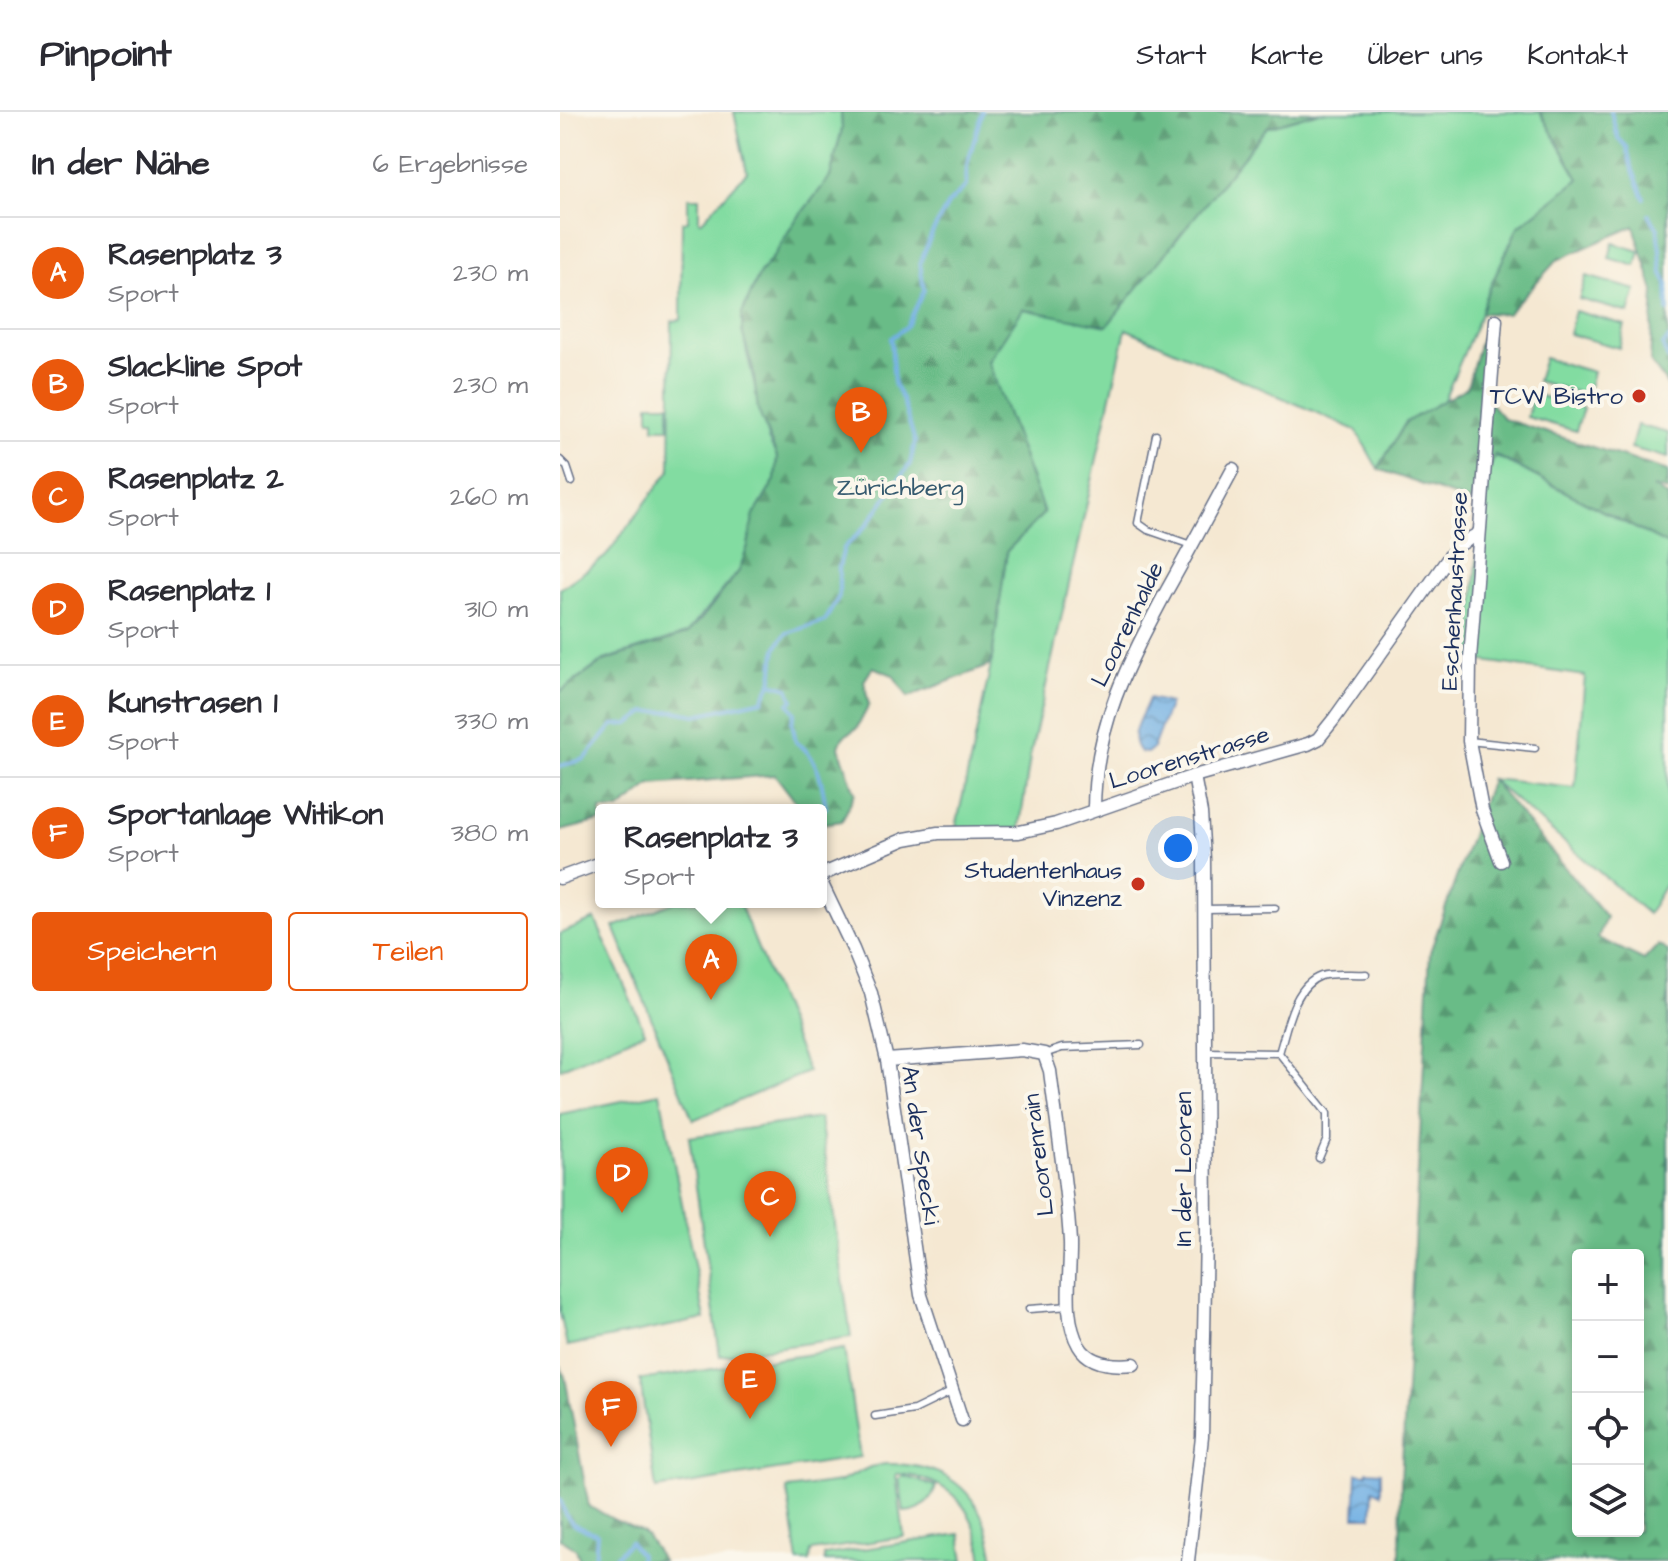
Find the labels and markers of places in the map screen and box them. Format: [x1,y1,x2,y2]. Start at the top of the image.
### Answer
place label: TCW Bistro [1490,380,1624,414]
pin: B [835,387,887,453]
marker: TCW Bistro [1630,387,1648,405]
place label: Studentenhaus Vinzenz [964,854,1122,916]
marker: Studentenhaus Vinzenz [1129,875,1147,893]
pin: A [685,934,737,1000]
pin: D [596,1147,648,1213]
pin: C [744,1171,796,1237]
pin: E [724,1353,776,1419]
pin: F [585,1381,637,1447]

